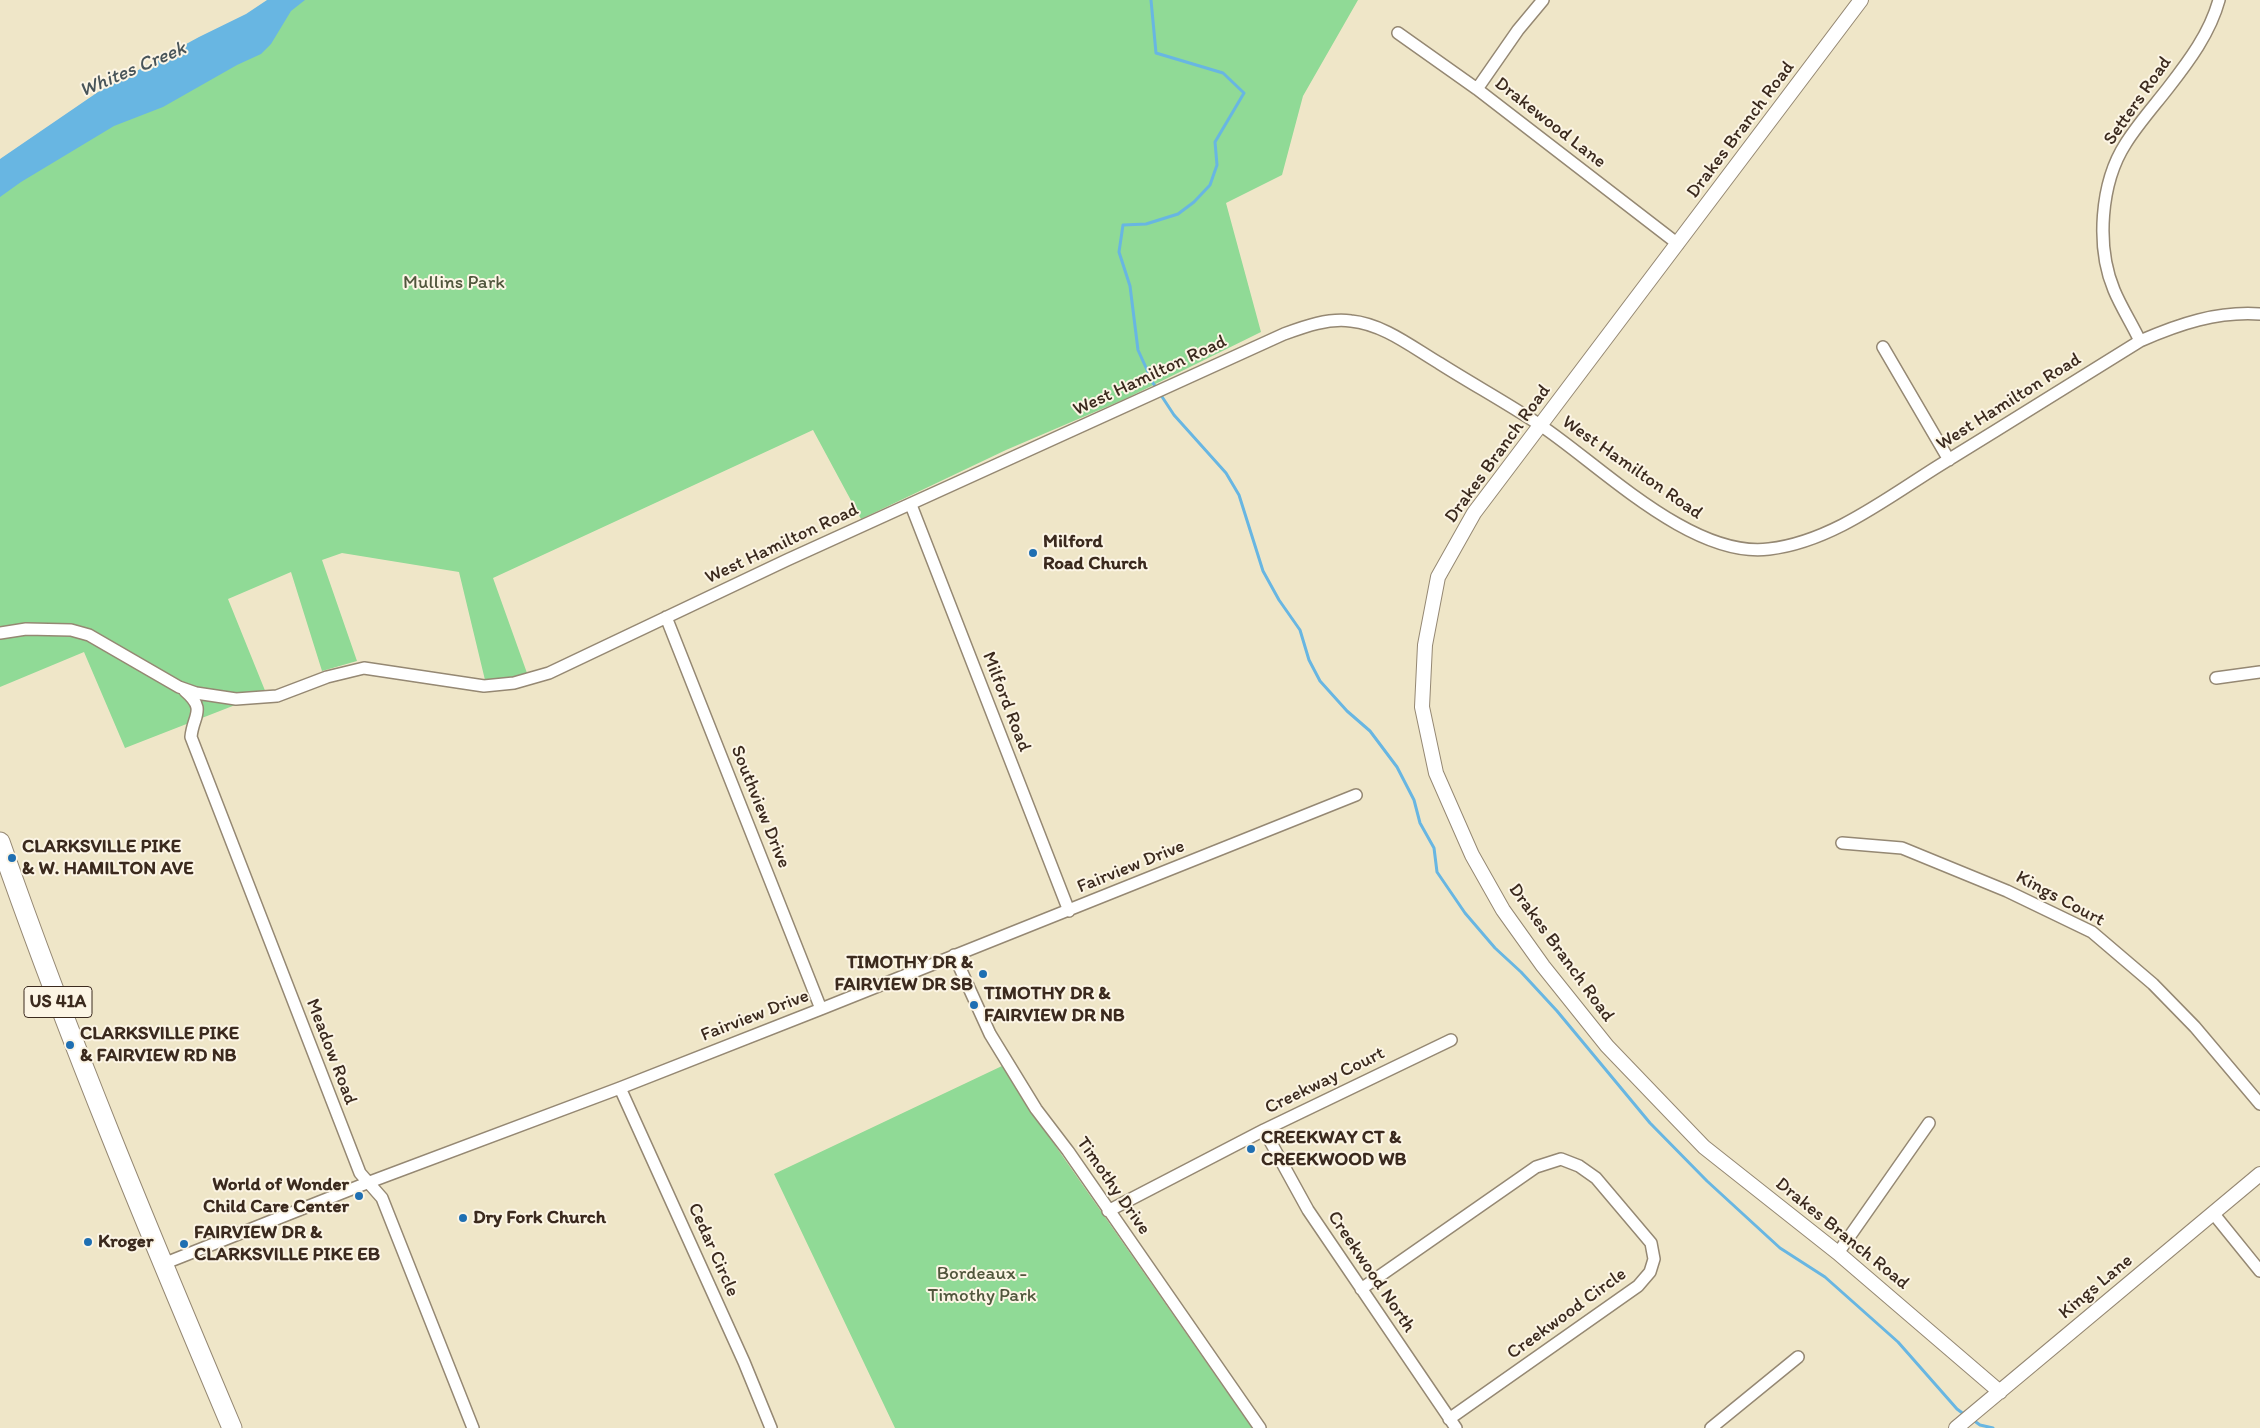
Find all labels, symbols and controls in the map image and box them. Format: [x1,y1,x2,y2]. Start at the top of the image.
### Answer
water label: Whites Creek [76,37,190,103]
street label: Setters Road [2099,52,2177,150]
street label: Drakes Branch Road [1682,57,1800,203]
street label: Drakewood Lane [1490,72,1610,174]
park label: Mullins Park [403,272,505,294]
street label: West Hamilton Road [1070,330,1230,422]
street label: West Hamilton Road [1932,348,2086,456]
street label: Drakes Branch Road [1440,380,1556,528]
street label: West Hamilton Road [1557,411,1707,525]
street label: West Hamilton Road [702,498,862,590]
place label: Milford Road Church [1043,531,1147,575]
marker: Milford Road Church [1027,547,1039,559]
street label: Milford Road [977,649,1035,755]
street label: Southview Drive [725,742,795,872]
street label: Fairview Drive [1074,835,1188,899]
place label: CLARKSVILLE PIKE & W. HAMILTON AVE [22,836,194,880]
marker: CLARKSVILLE PIKE & W. HAMILTON AVE [6,852,18,864]
street label: Kings Court [2012,866,2108,932]
street label: Drakes Branch Road [1503,879,1619,1027]
place label: TIMOTHY DR & FAIRVIEW DR SB [834,952,973,996]
marker: TIMOTHY DR & FAIRVIEW DR SB [977,968,989,980]
place label: TIMOTHY DR & FAIRVIEW DR NB [984,983,1125,1027]
street label: Fairview Drive [698,985,812,1047]
road number: US 41A [24,986,92,1018]
street label: Meadow Road [300,996,362,1108]
marker: TIMOTHY DR & FAIRVIEW DR NB [968,999,980,1011]
place label: CLARKSVILLE PIKE & FAIRVIEW RD NB [80,1023,239,1067]
marker: CLARKSVILLE PIKE & FAIRVIEW RD NB [64,1039,76,1051]
street label: Creekway Court [1261,1042,1389,1120]
place label: CREEKWAY CT & CREEKWOOD WB [1261,1127,1407,1171]
street label: Timothy Drive [1071,1133,1155,1239]
marker: CREEKWAY CT & CREEKWOOD WB [1245,1143,1257,1155]
street label: Drakes Branch Road [1770,1173,1914,1295]
place label: World of Wonder Child Care Center [203,1174,349,1218]
marker: World of Wonder Child Care Center [353,1190,365,1202]
street label: Cedar Circle [682,1200,744,1300]
place label: Dry Fork Church [473,1207,606,1229]
street label: Creekwood North [1322,1207,1420,1337]
marker: Dry Fork Church [457,1212,469,1224]
place label: FAIRVIEW DR & CLARKSVILLE PIKE EB [194,1222,380,1266]
place label: Kroger [98,1231,153,1253]
marker: Kroger [82,1236,94,1248]
marker: FAIRVIEW DR & CLARKSVILLE PIKE EB [178,1238,190,1250]
street label: Kings Lane [2054,1250,2138,1324]
park label: Bordeaux - Timothy Park [928,1263,1036,1307]
street label: Creekwood Circle [1503,1263,1631,1365]

